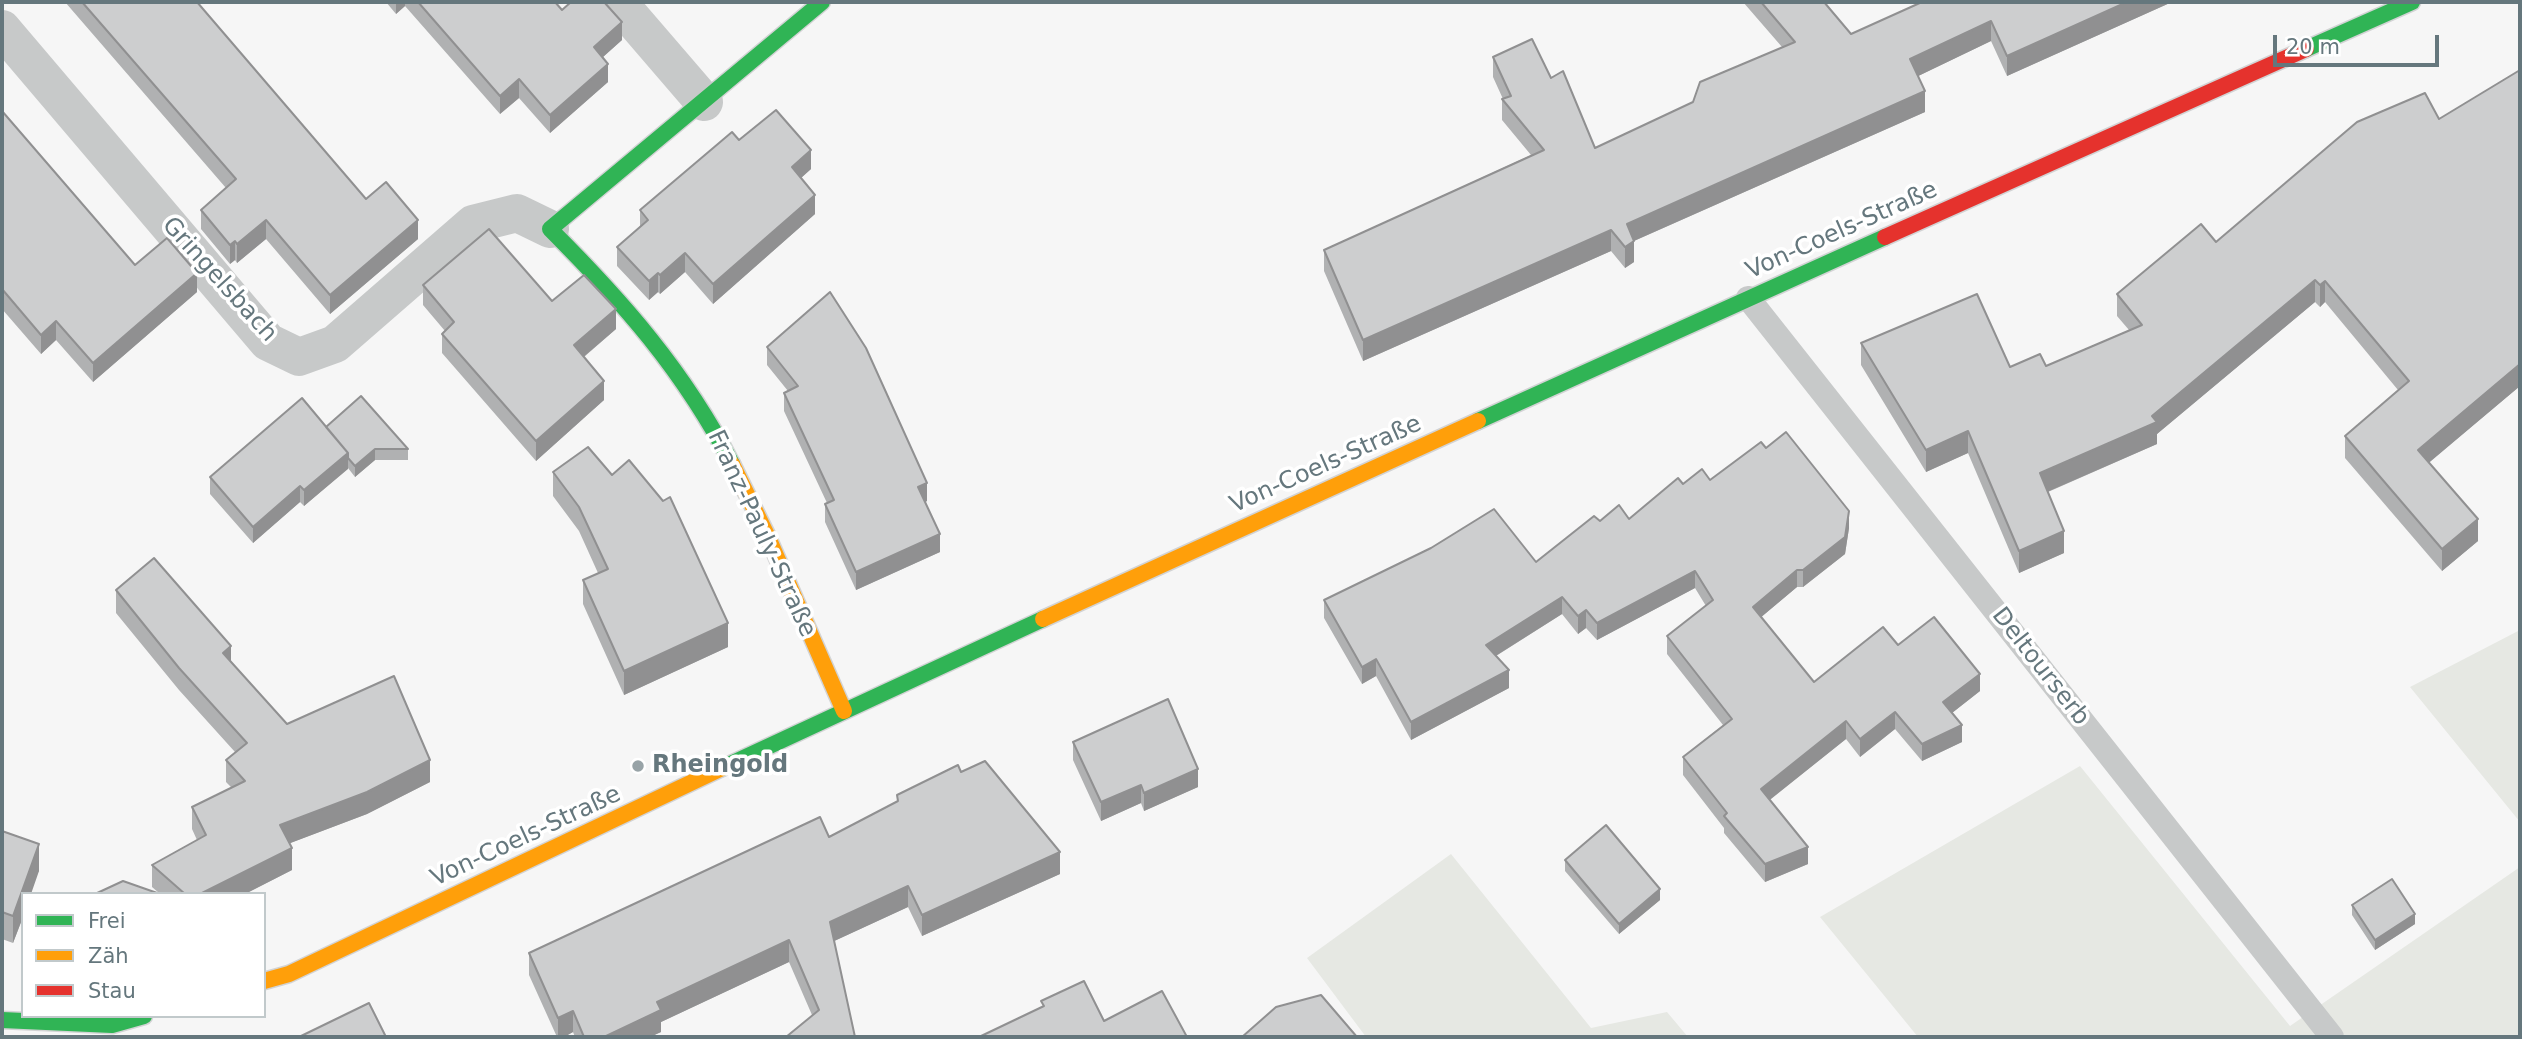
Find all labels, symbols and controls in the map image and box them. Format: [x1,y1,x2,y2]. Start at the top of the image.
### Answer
scale bar [2277,21,2443,65]
text: 20 m [2286,35,2340,59]
street label: Von-Coels-Straße [1742,176,1942,286]
street label: Gringelsbach [155,212,283,348]
street label: Von-Coels-Straße [1226,410,1426,520]
street label: Franz-Pauly-Straße [700,426,822,642]
street label: Deltourserb [1985,602,2095,732]
place label: Rheingold [652,752,788,780]
marker: Rheingold [630,758,646,774]
street label: Von-Coels-Straße [426,780,626,894]
legend [21,892,266,1018]
text: Frei [88,909,125,933]
text: Zäh [88,944,129,968]
text: Stau [88,979,136,1003]

